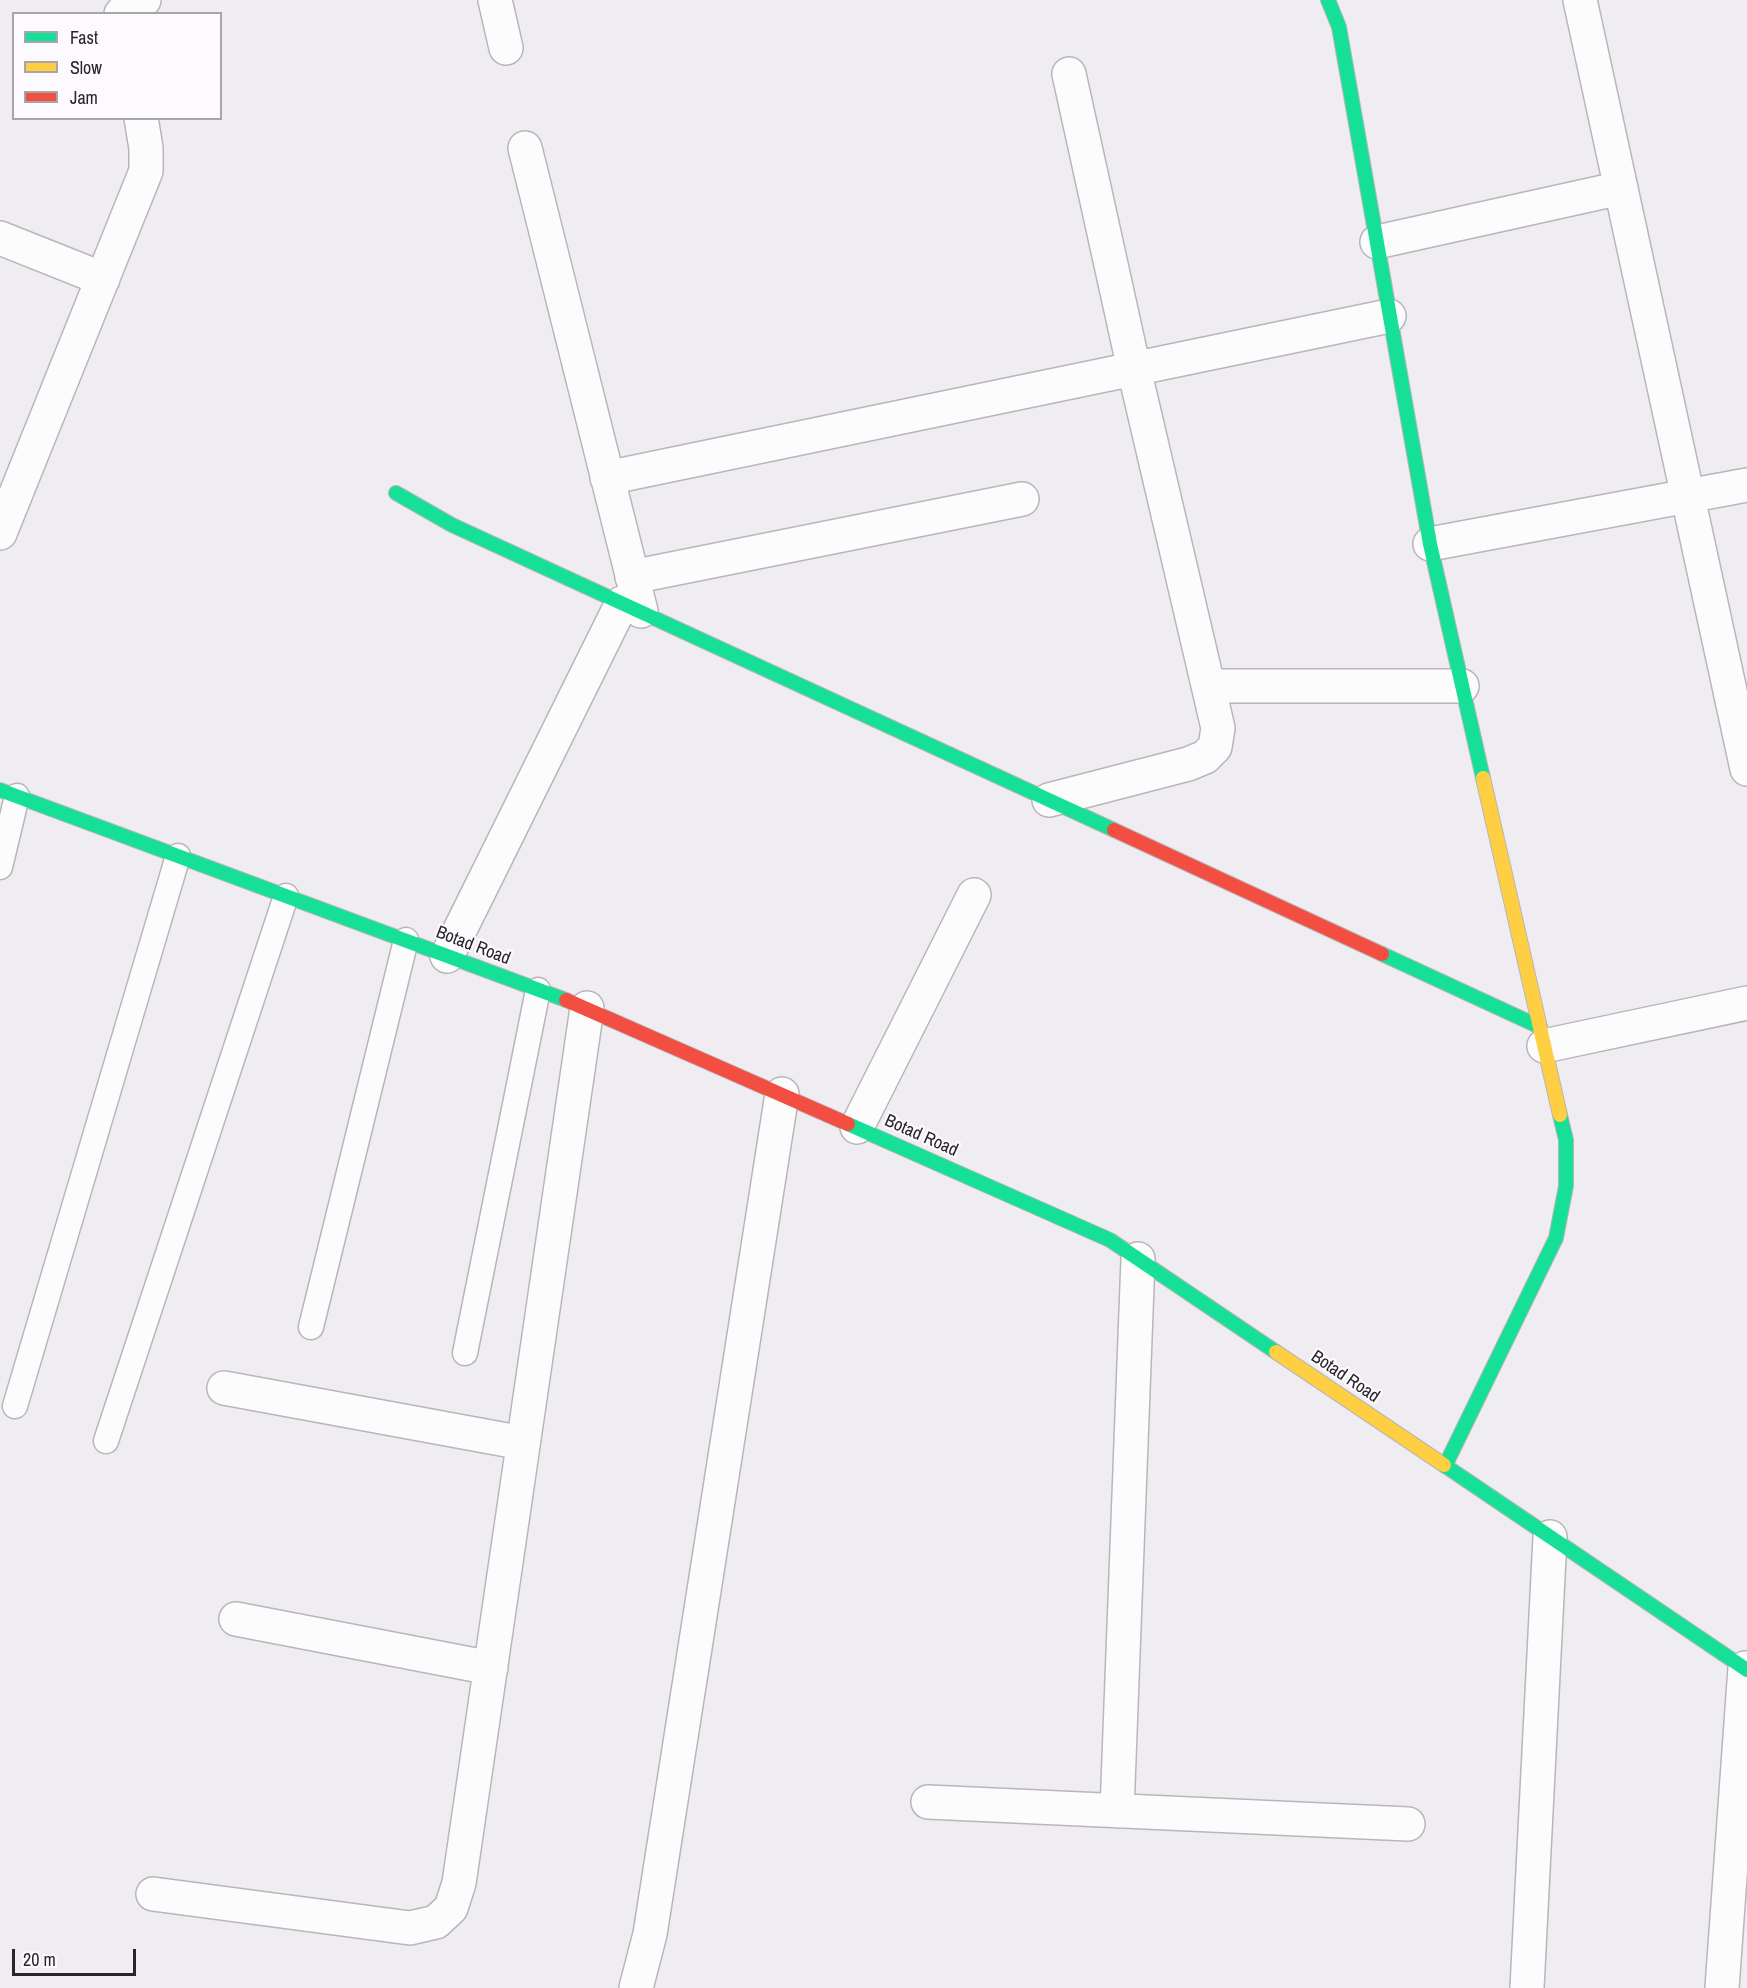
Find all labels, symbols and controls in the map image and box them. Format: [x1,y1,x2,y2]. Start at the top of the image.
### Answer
legend [12,12,222,120]
text: Fast [70,25,98,50]
text: Slow [70,55,102,80]
text: Jam [70,85,98,110]
street label: Botad Road [433,922,513,970]
street label: Botad Road [881,1110,961,1162]
street label: Botad Road [1307,1346,1383,1408]
scale bar [15,1937,140,1975]
text: 20 m [23,1947,56,1972]

